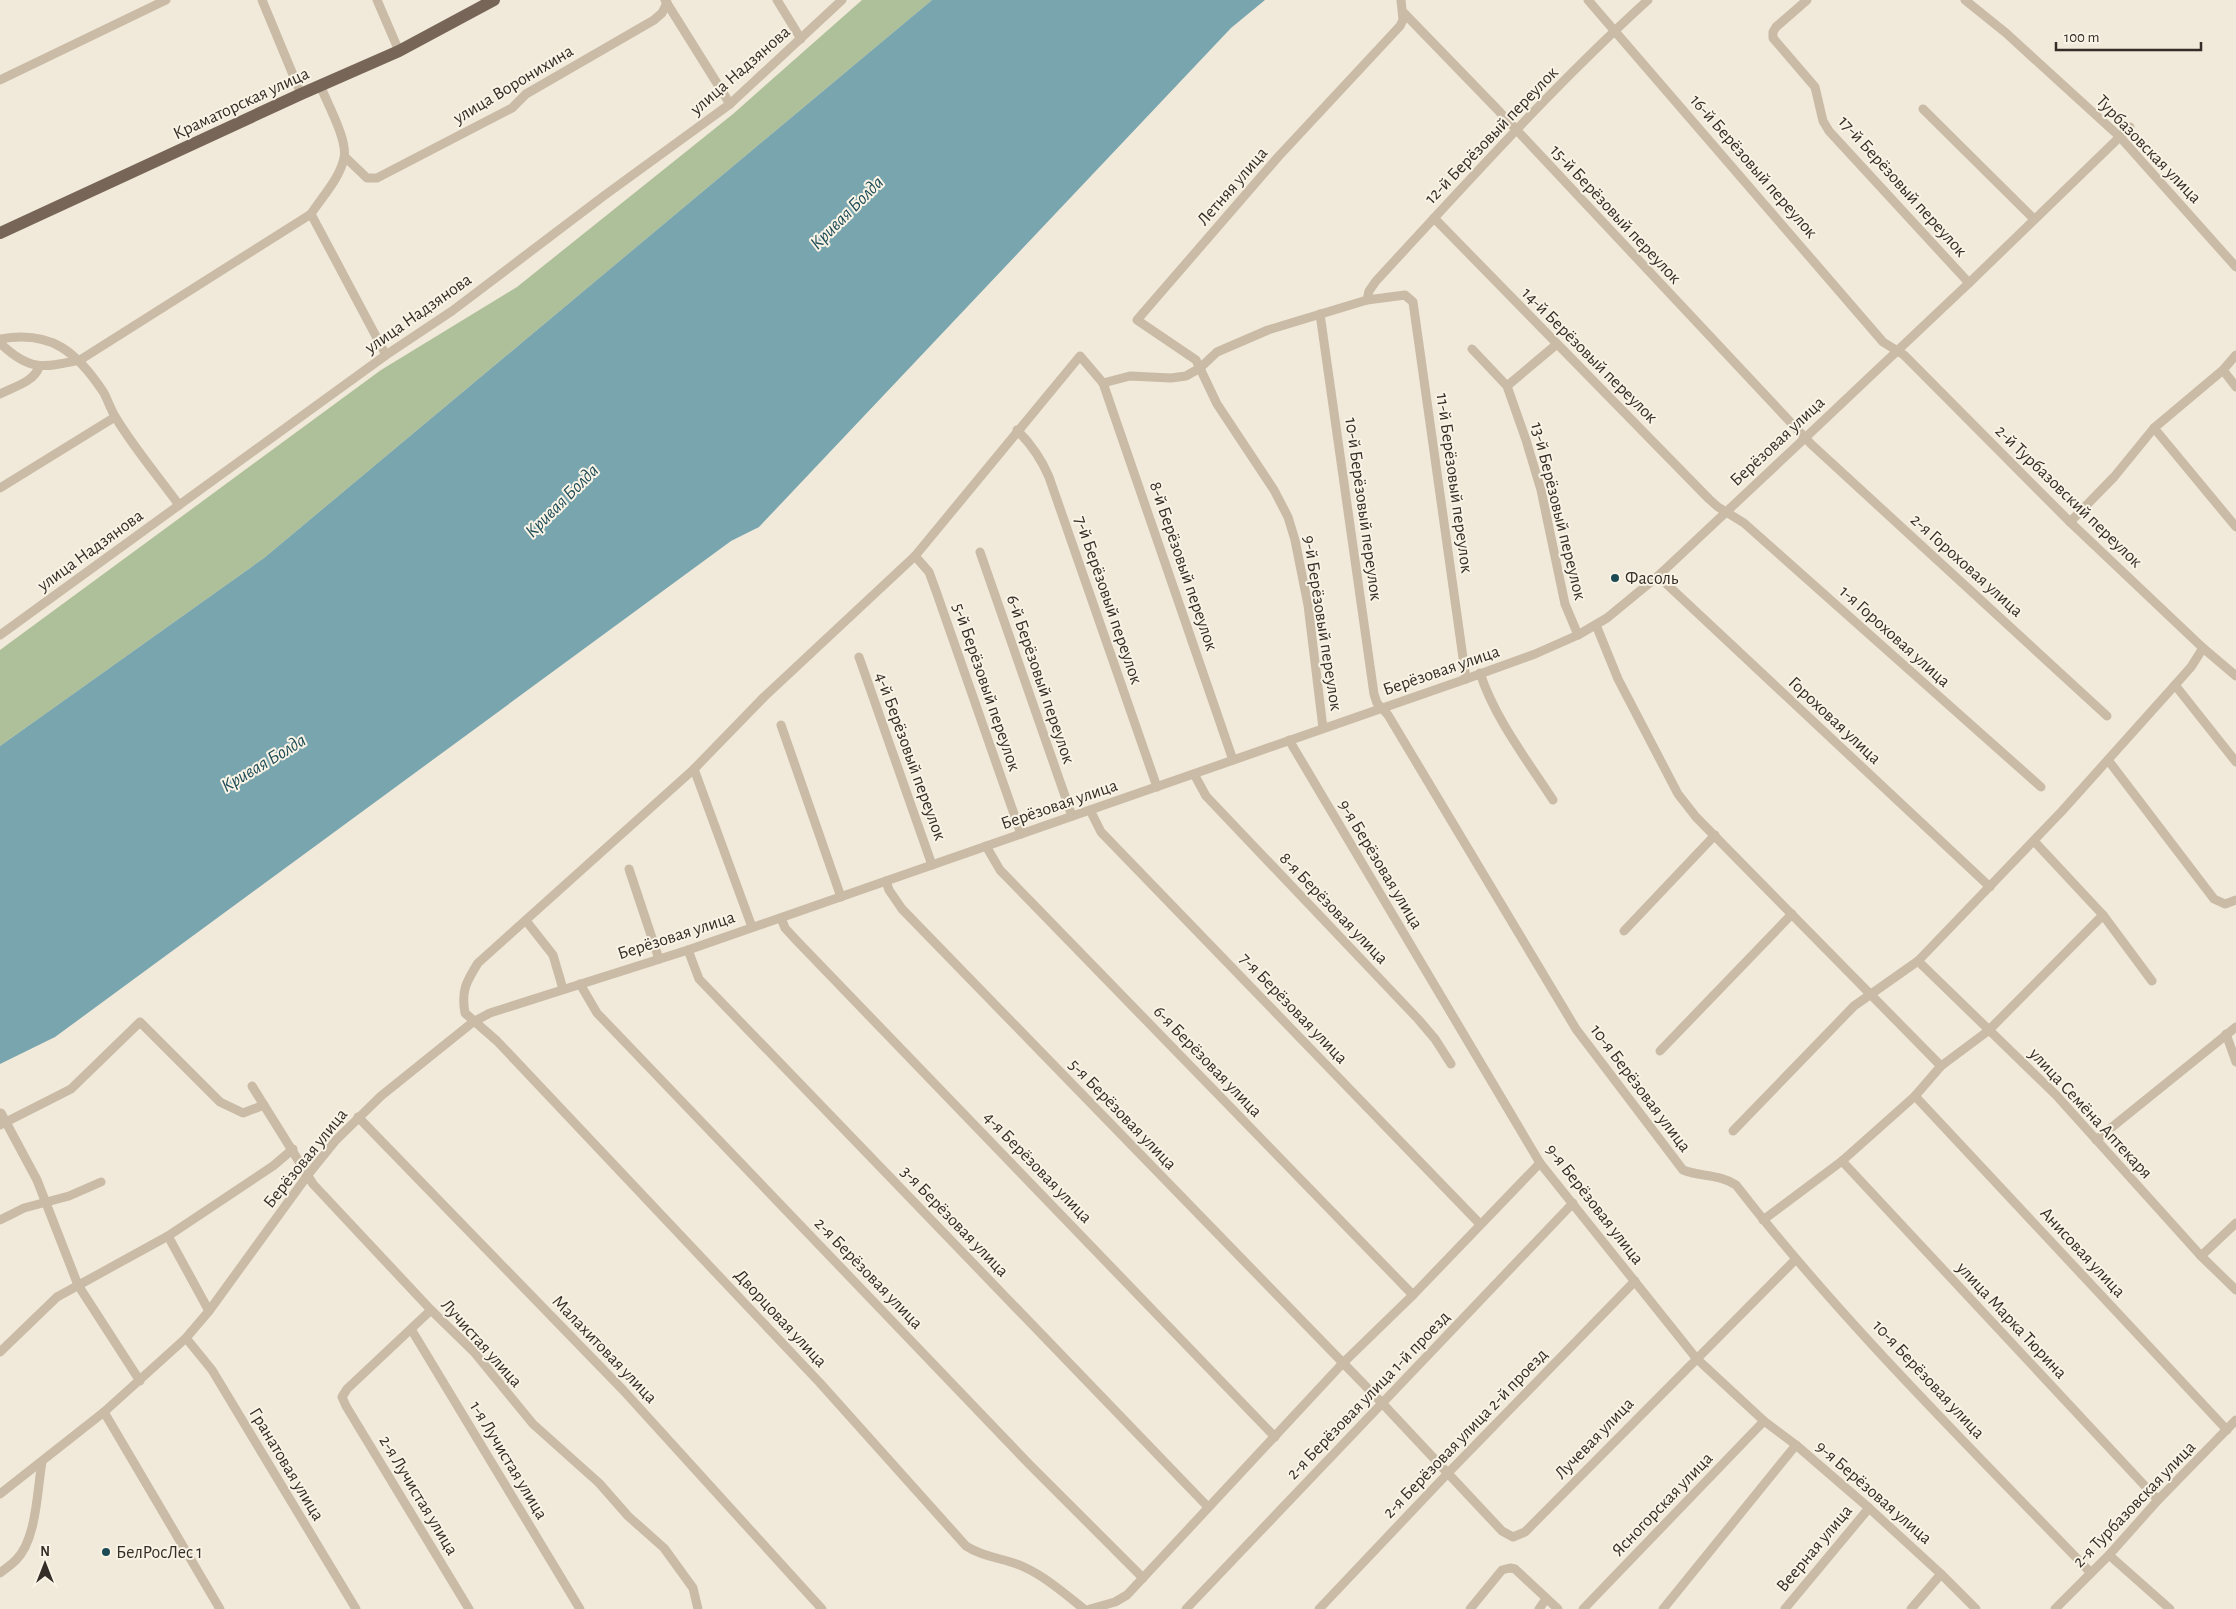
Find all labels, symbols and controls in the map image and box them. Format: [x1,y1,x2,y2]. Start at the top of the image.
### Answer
scale bar [2056,20,2201,52]
street label: улица Надзянова [687,23,794,119]
text: 100 m [2064,30,2099,45]
street label: улица Воронихина [450,42,577,128]
street label: 12-й Берёзовый переулок [1422,63,1562,208]
street label: Краматорская улица [171,64,312,143]
street label: Турбазовская улица [2092,91,2205,207]
street label: 16-й Берёзовый переулок [1686,92,1821,242]
street label: 17-й Берёзовый переулок [1834,113,1971,261]
street label: 15-й Берёзовый переулок [1546,142,1685,288]
street label: Летняя улица [1194,144,1271,229]
water label: Кривая Болда [807,173,887,253]
street label: улица Надзянова [361,270,475,358]
street label: 14-й Берёзовый переулок [1518,284,1661,428]
street label: 11-й Берёзовый переулок [1432,392,1476,575]
street label: Берёзовая улица [1727,393,1829,490]
street label: 10-й Берёзовый переулок [1341,417,1385,602]
street label: 13-й Берёзовый переулок [1527,421,1589,603]
street label: 2-й Турбазовский переулок [1991,421,2146,572]
water label: Кривая Болда [522,461,602,541]
street label: 8-й Берёзовый переулок [1146,480,1221,654]
street label: улица Надзянова [34,507,147,596]
street label: 2-я Гороховая улица [1907,511,2026,621]
street label: 7-й Берёзовый переулок [1071,514,1146,687]
street label: 9-й Берёзовый переулок [1299,534,1345,713]
place label: Фасоль [1625,570,1679,588]
marker: Фасоль [1609,572,1621,584]
street label: 1-я Гороховая улица [1836,583,1953,691]
street label: 6-й Берёзовый переулок [1003,593,1078,767]
street label: 5-й Берёзовый переулок [949,601,1024,774]
street label: Берёзовая улица [1381,643,1502,699]
street label: 4-й Берёзовый переулок [871,670,949,844]
street label: Гороховая улица [1785,674,1884,768]
water label: Кривая Болда [218,731,309,796]
street label: Берёзовая улица [999,777,1120,833]
street label: 9-я Берёзовая улица [1334,797,1426,932]
street label: 8-я Берёзовая улица [1276,849,1391,968]
street label: Берёзовая улица [615,908,737,963]
street label: 7-я Берёзовая улица [1236,950,1351,1068]
street label: 6-я Берёзовая улица [1150,1002,1265,1121]
street label: 10-я Берёзовая улица [1586,1021,1694,1156]
street label: улица Семёна Аптекаря [2025,1044,2155,1182]
street label: 5-я Берёзовая улица [1065,1056,1180,1174]
street label: Берёзовая улица [260,1105,351,1212]
street label: 4-я Берёзовая улица [980,1108,1095,1227]
street label: 9-я Берёзовая улица [1542,1141,1647,1268]
street label: 3-я Берёзовая улица [897,1163,1012,1281]
street label: Анисовая улица [2036,1204,2128,1301]
street label: 2-я Берёзовая улица [811,1215,926,1333]
street label: улица Марка Тюрина [1952,1258,2070,1383]
street label: Дворцовая улица [731,1266,830,1371]
street label: Малахитовая улица [548,1292,660,1407]
street label: Лучистая улица [437,1296,525,1391]
street label: 2-я Берёзовая улица 1-й проезд [1284,1308,1454,1483]
street label: 10-я Берёзовая улица [1869,1317,1988,1442]
street label: 2-я Берёзовая улица 2-й проезд [1380,1345,1551,1522]
street label: Лучевая улица [1552,1395,1638,1483]
street label: 1-я Лучистая улица [466,1398,550,1523]
street label: Гранатовая улица [245,1405,327,1524]
street label: 2-я Лучистая улица [375,1432,461,1559]
street label: 2-я Турбазовская улица [2069,1437,2199,1571]
street label: 9-я Берёзовая улица [1812,1438,1935,1548]
street label: Ясногорская улица [1609,1449,1716,1560]
street label: Веерная улица [1773,1502,1856,1596]
north arrow [20,1539,70,1589]
place label: БелРосЛес 1 [116,1544,203,1562]
text: N [40,1545,50,1559]
marker: БелРосЛес 1 [100,1546,112,1558]

